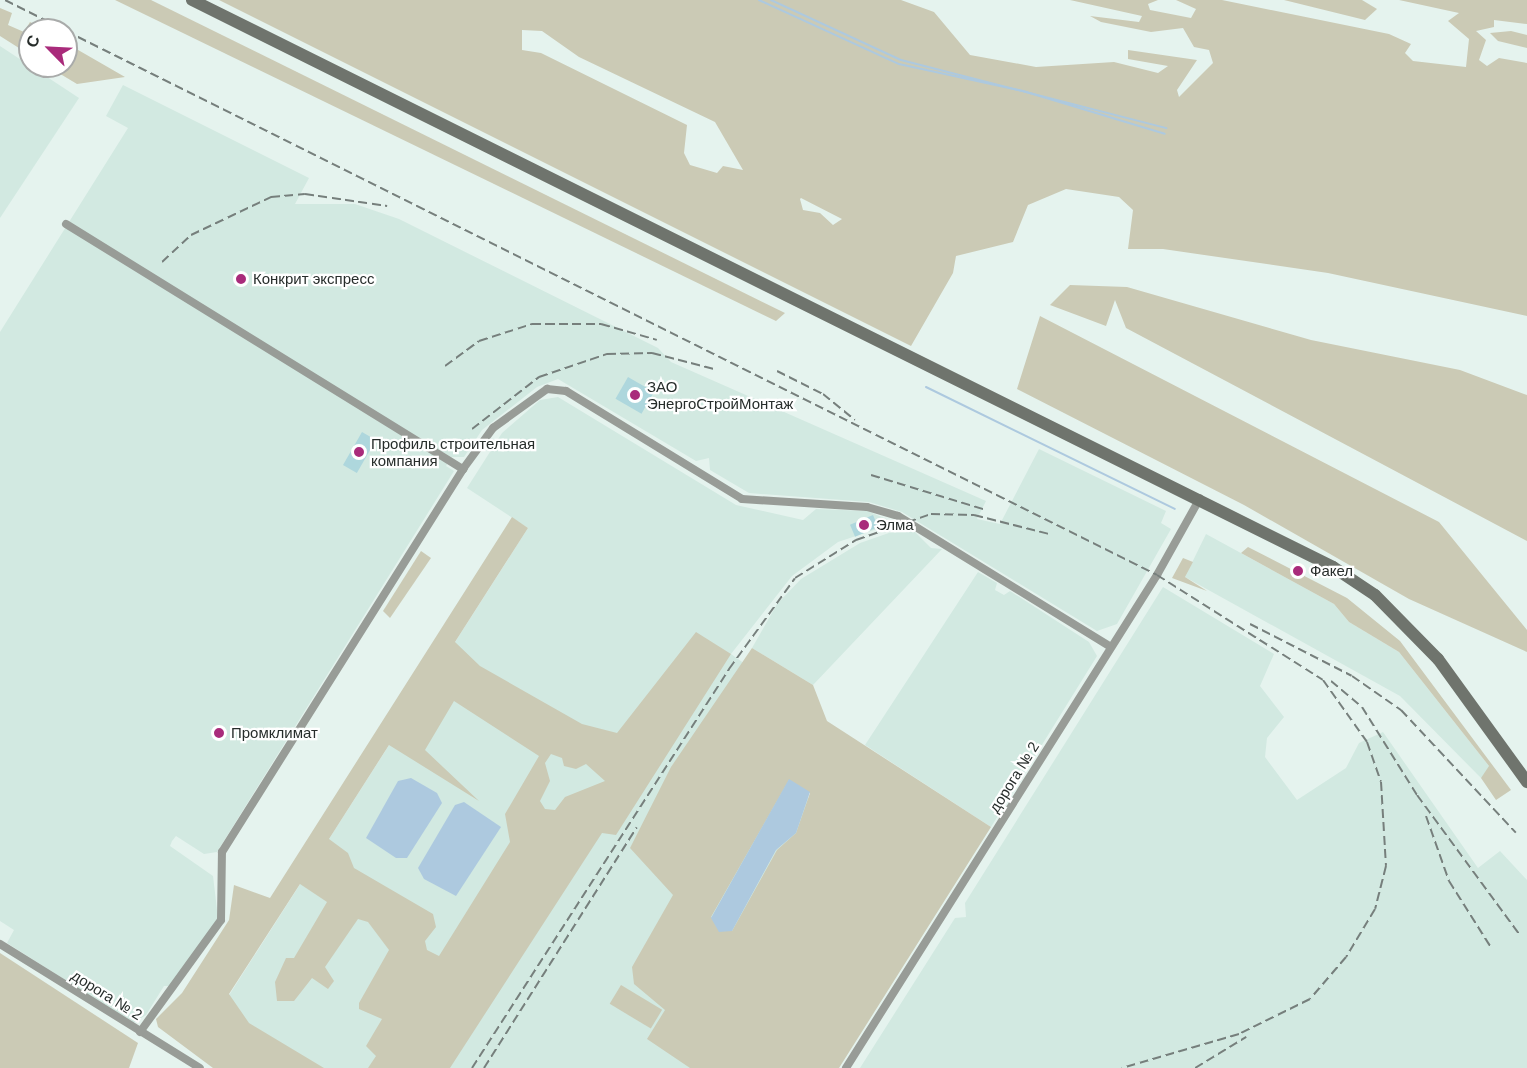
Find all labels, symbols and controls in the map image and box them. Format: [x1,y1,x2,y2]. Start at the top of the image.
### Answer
north arrow [18,18,78,78]
text: С [23,33,43,50]
place label: Конкрит экспресс [253,270,374,288]
marker: Конкрит экспресс [234,272,248,286]
place label: ЗАО ЭнергоСтройМонтаж [647,377,793,412]
marker: ЗАО ЭнергоСтройМонтаж [628,388,642,402]
place label: Профиль строительная компания [371,434,535,469]
marker: Профиль строительная компания [352,445,366,459]
place label: Элма [876,516,914,534]
marker: Элма [857,518,871,532]
place label: Факел [1310,562,1353,580]
marker: Факел [1291,564,1305,578]
place label: Промклимат [231,724,318,742]
marker: Промклимат [212,726,226,740]
street label: дорога № 2 [985,738,1043,816]
street label: дорога № 2 [68,966,146,1024]

